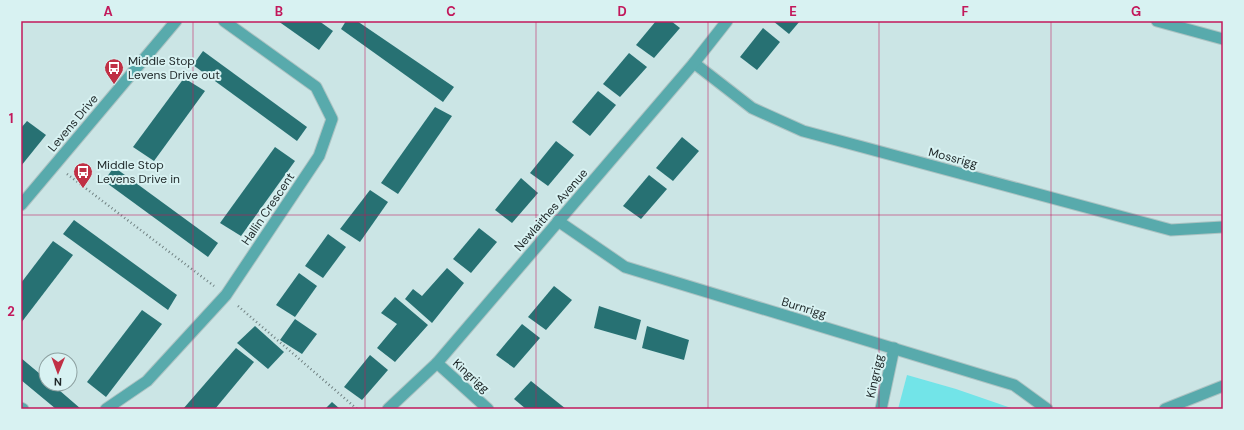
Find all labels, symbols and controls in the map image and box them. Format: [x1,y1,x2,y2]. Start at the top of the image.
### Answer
text: A [103,3,113,20]
text: B [275,3,283,20]
text: C [446,3,456,20]
text: D [617,3,627,20]
text: E [789,3,797,20]
text: F [961,3,969,20]
text: G [1131,3,1141,20]
place label: Middle Stop Levens Drive out [128,53,220,83]
bus stop icon: Middle Stop Levens Drive out [103,57,125,85]
street label: Levens Drive [44,91,102,155]
text: 1 [9,110,13,127]
street label: Mossrigg [927,144,979,172]
place label: Middle Stop Levens Drive in [97,157,180,187]
bus stop icon: Middle Stop Levens Drive in [72,161,94,189]
street label: Newlaithes Avenue [511,165,591,255]
street label: Hallin Crescent [238,169,298,248]
street label: Burnrigg [780,294,829,322]
text: 2 [7,303,15,320]
north arrow [38,352,78,392]
street label: Kingrigg [863,352,887,399]
street label: Kingrigg [449,355,493,397]
text: N [54,375,62,389]

